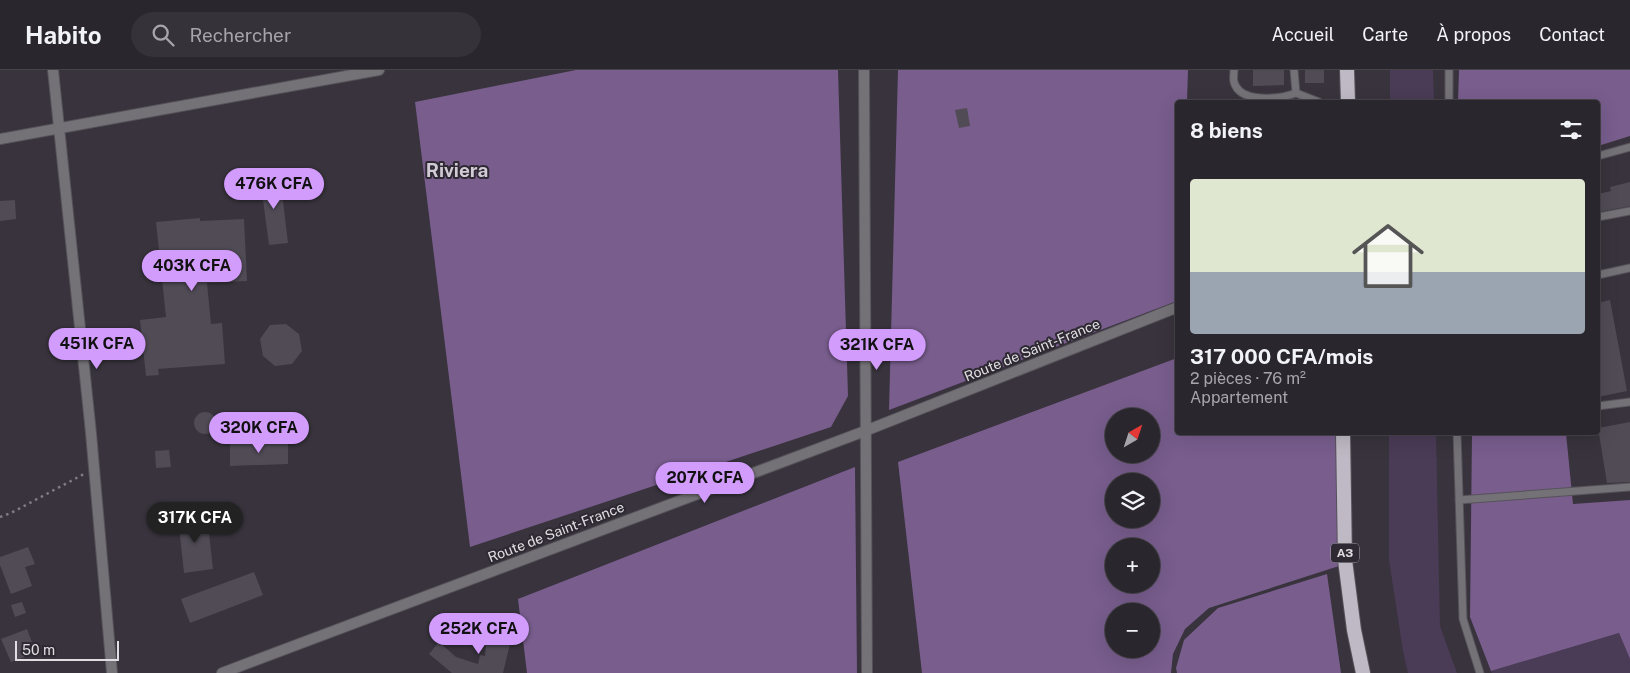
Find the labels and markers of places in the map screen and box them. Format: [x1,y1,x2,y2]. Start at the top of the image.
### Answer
pin: 476K CFA [222,168,326,210]
pin: 403K CFA [140,250,244,292]
pin: 451K CFA [45,328,149,370]
pin: 321K CFA [825,328,929,371]
pin: 320K CFA [207,412,311,454]
pin: 207K CFA [653,462,757,504]
pin: 317K CFA [143,502,247,544]
pin: 252K CFA [427,612,531,655]

